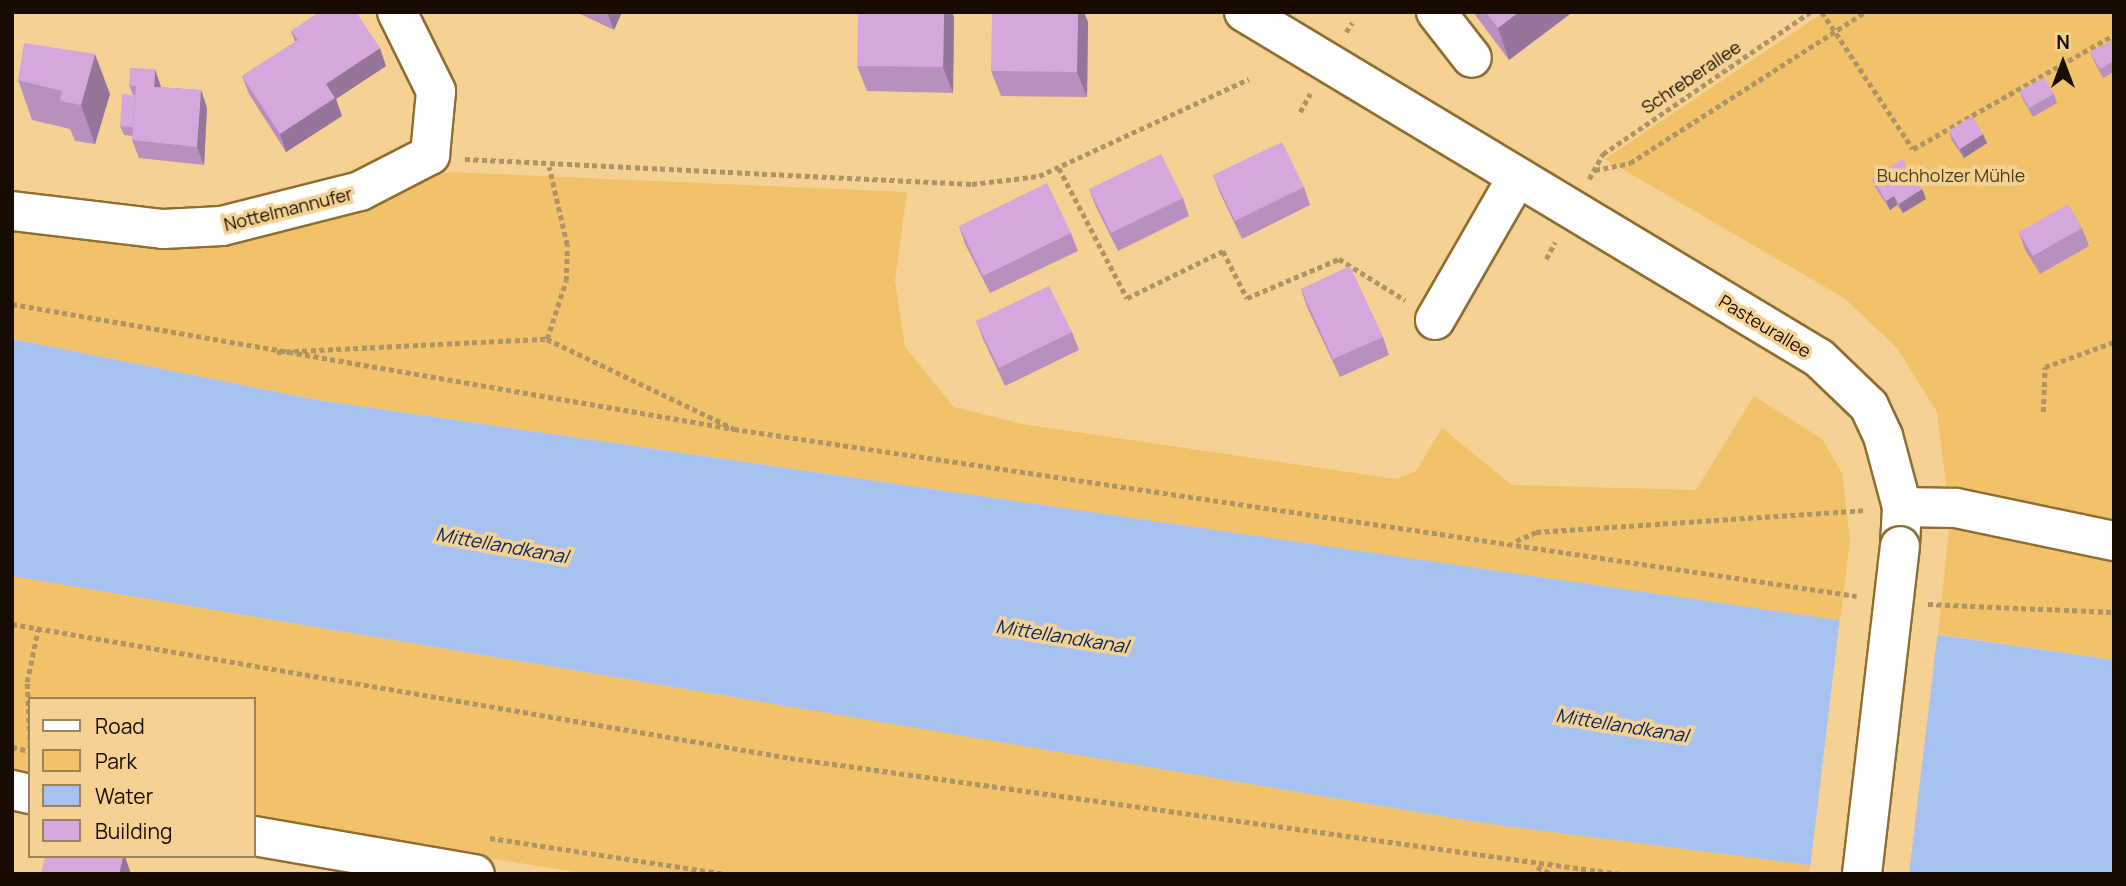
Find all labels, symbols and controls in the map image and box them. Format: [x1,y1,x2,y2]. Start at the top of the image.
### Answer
north arrow [2028,28,2098,98]
text: N [2056,29,2070,55]
street label: Schreberallee [1637,36,1745,118]
park label: Buchholzer Mühle [1877,164,2025,186]
street label: Nottelmannufer [222,183,354,235]
street label: Pasteurallee [1715,290,1815,362]
water label: Mittellandkanal [434,523,570,569]
water label: Mittellandkanal [994,615,1130,659]
legend [28,697,256,858]
water label: Mittellandkanal [1554,704,1690,748]
text: Road [95,712,145,740]
text: Park [95,747,137,775]
text: Water [95,782,153,810]
text: Building [95,817,172,845]

